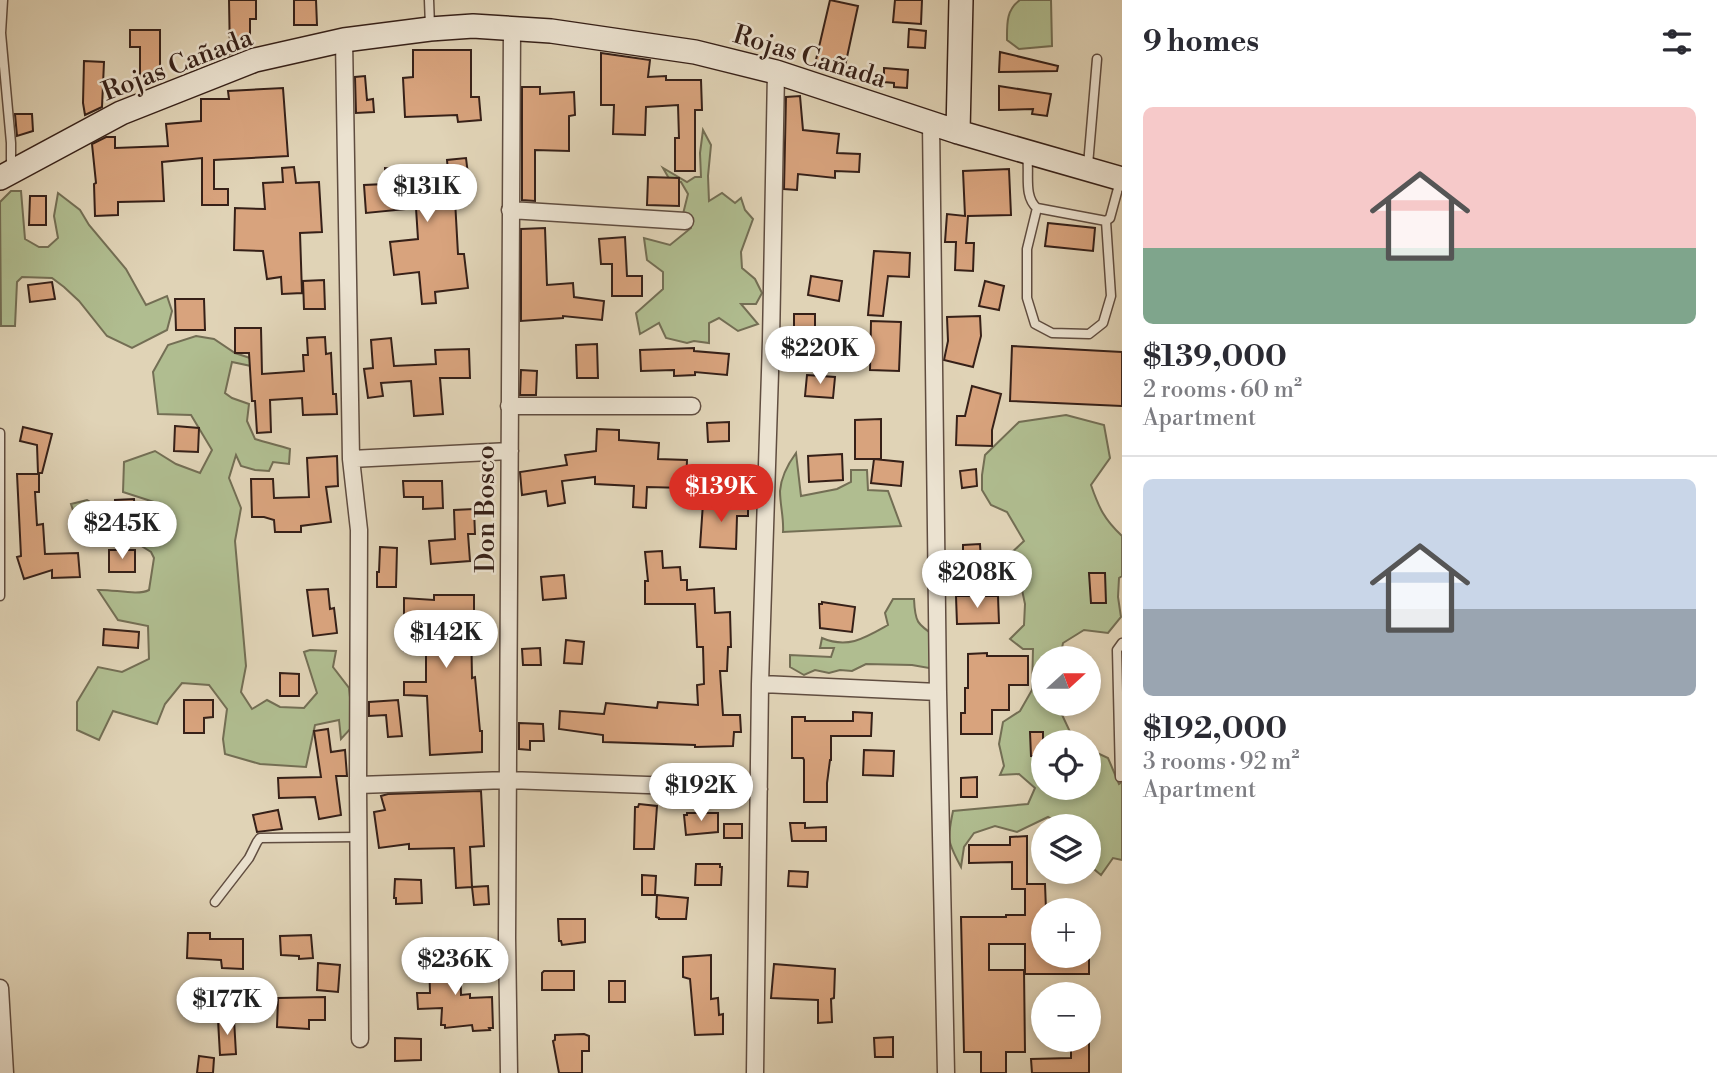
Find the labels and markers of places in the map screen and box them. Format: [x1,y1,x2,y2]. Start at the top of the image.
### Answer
pin: $131K [378,164,476,224]
pin: $220K [771,326,869,386]
pin: $139K [672,464,770,524]
pin: $245K [73,502,171,561]
pin: $208K [928,550,1026,610]
pin: $142K [397,610,495,670]
pin: $192K [652,764,750,823]
pin: $236K [406,937,504,997]
pin: $177K [178,978,276,1037]

